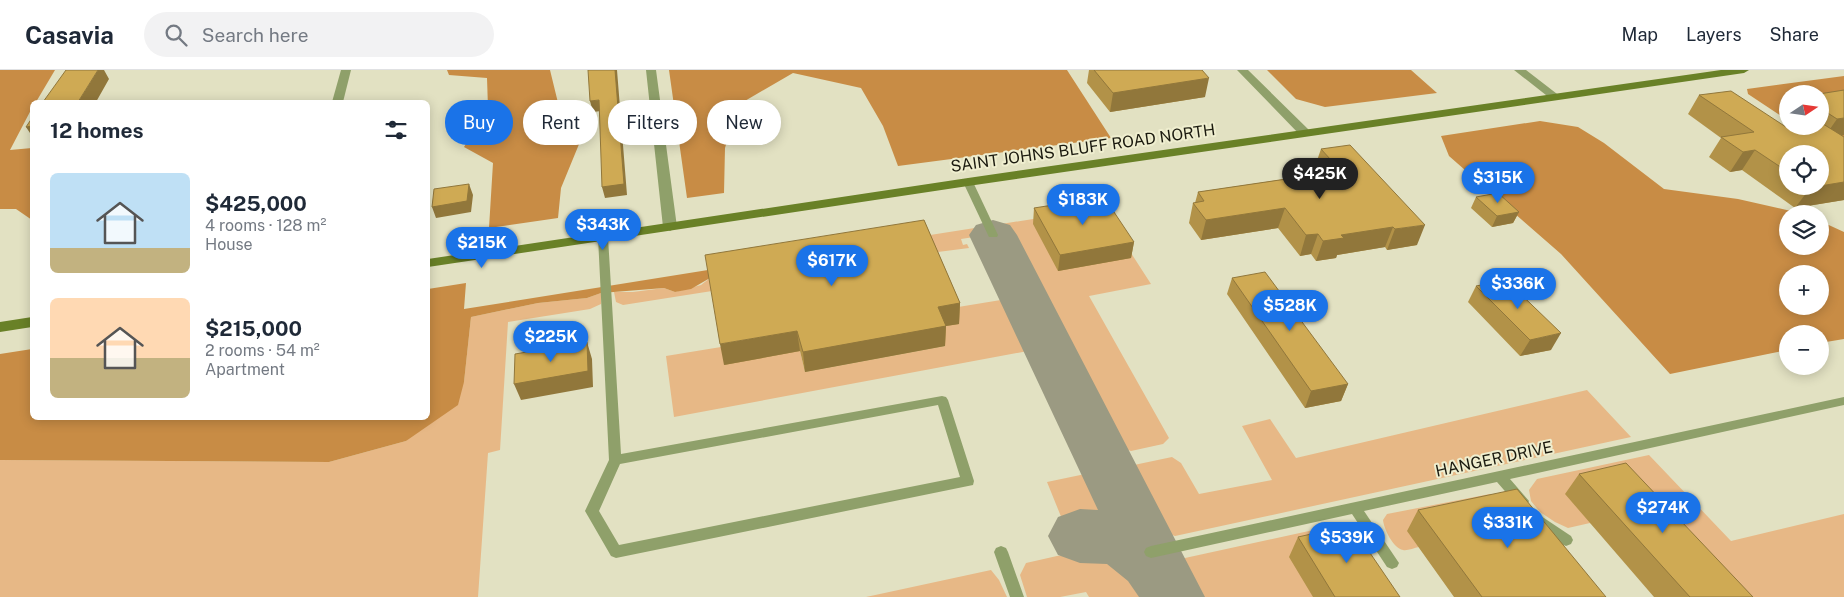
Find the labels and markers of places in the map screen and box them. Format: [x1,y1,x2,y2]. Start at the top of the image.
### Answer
pin: $425K [1285,158,1355,200]
pin: $315K [1463,162,1533,204]
pin: $183K [1048,184,1118,226]
pin: $343K [568,208,638,251]
pin: $215K [447,226,517,269]
pin: $617K [797,244,867,287]
pin: $336K [1483,268,1553,310]
pin: $528K [1255,290,1325,332]
pin: $225K [516,320,586,363]
pin: $274K [1628,492,1698,534]
pin: $331K [1473,506,1543,549]
pin: $539K [1312,522,1382,564]

